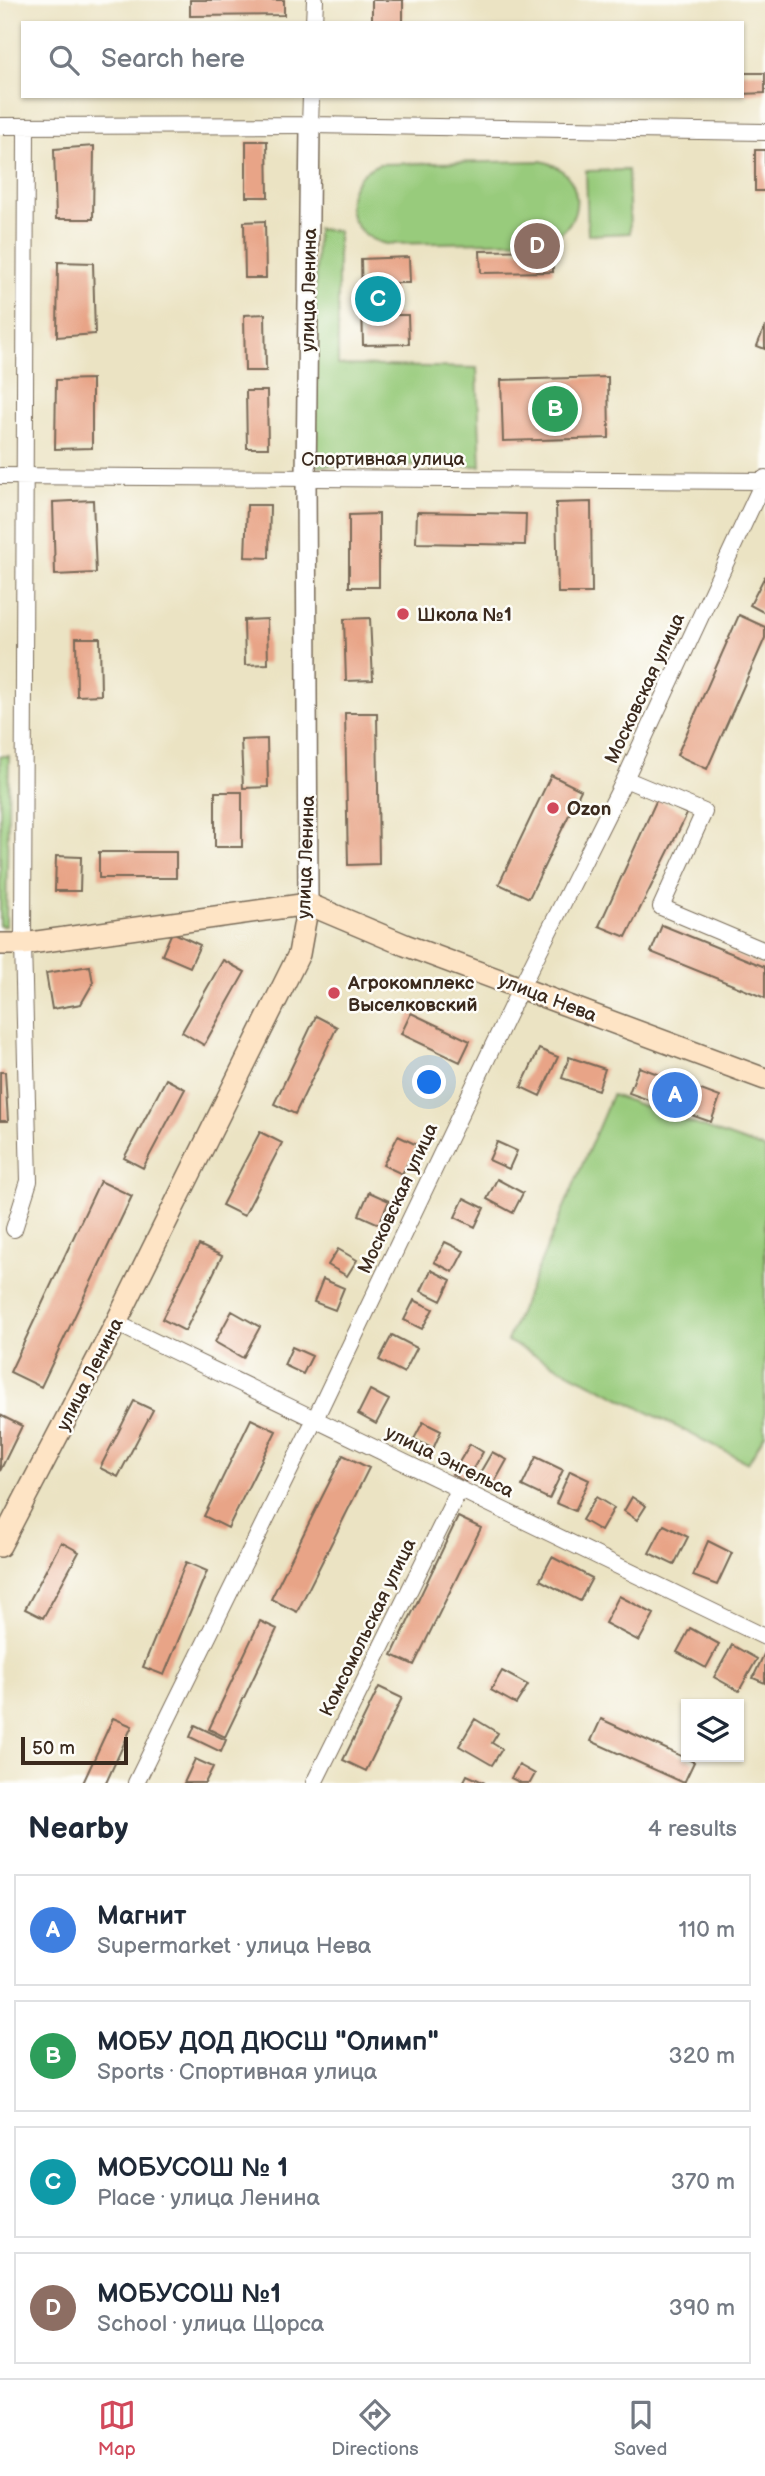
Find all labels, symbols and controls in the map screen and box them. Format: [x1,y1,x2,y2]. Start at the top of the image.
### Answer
search box [21,21,744,98]
icon: search [45,41,83,79]
text: Search here [101,44,245,75]
pin: D [514,220,560,272]
street label: улица Ленина [297,228,322,352]
pin: C [355,273,401,325]
pin: B [532,383,578,435]
street label: Спортивная улица [301,448,465,471]
place label: Школа №1 [417,604,512,627]
marker: Школа №1 [395,606,411,622]
street label: Московская улица [600,610,690,768]
street label: улица Ленина [293,795,320,919]
place label: Ozon [567,798,611,821]
marker: Ozon [545,800,561,816]
street label: улица Нева [495,969,600,1028]
place label: Агрокомплекс Выселковский [347,972,477,1017]
marker: Агрокомплекс Выселковский [326,985,342,1001]
your location [412,1065,446,1099]
pin: A [652,1069,698,1121]
street label: Московская улица [353,1120,443,1278]
street label: улица Ленина [52,1314,129,1435]
street label: улица Энгельса [381,1421,517,1503]
street label: Комсомольская улица [315,1535,421,1720]
map controls [681,1699,744,1762]
button: layers [681,1699,744,1762]
scale bar [21,1734,128,1766]
text: 50 m [32,1737,75,1760]
text: Nearby [28,1811,128,1847]
text: 4 results [648,1815,737,1843]
text: Магнит [97,1901,186,1932]
text: A [46,1916,60,1944]
text: 110 m [678,1916,735,1944]
text: Supermarket · улица Нева [97,1932,371,1960]
text: МОБУ ДОД ДЮСШ "Олимп" [97,2027,439,2058]
text: B [45,2042,61,2070]
text: 320 m [669,2042,735,2070]
text: Sports · Спортивная улица [97,2058,377,2086]
text: МОБУСОШ № 1 [97,2153,288,2184]
text: C [45,2168,61,2196]
text: 370 m [671,2168,735,2196]
text: Place · улица Ленина [97,2184,320,2212]
text: МОБУСОШ №1 [97,2279,281,2310]
text: D [45,2294,61,2322]
text: 390 m [669,2294,735,2322]
text: School · улица Щорса [97,2310,324,2338]
tab: Map [98,2396,136,2461]
tab: Directions [331,2396,419,2461]
tab: Saved [614,2396,667,2461]

